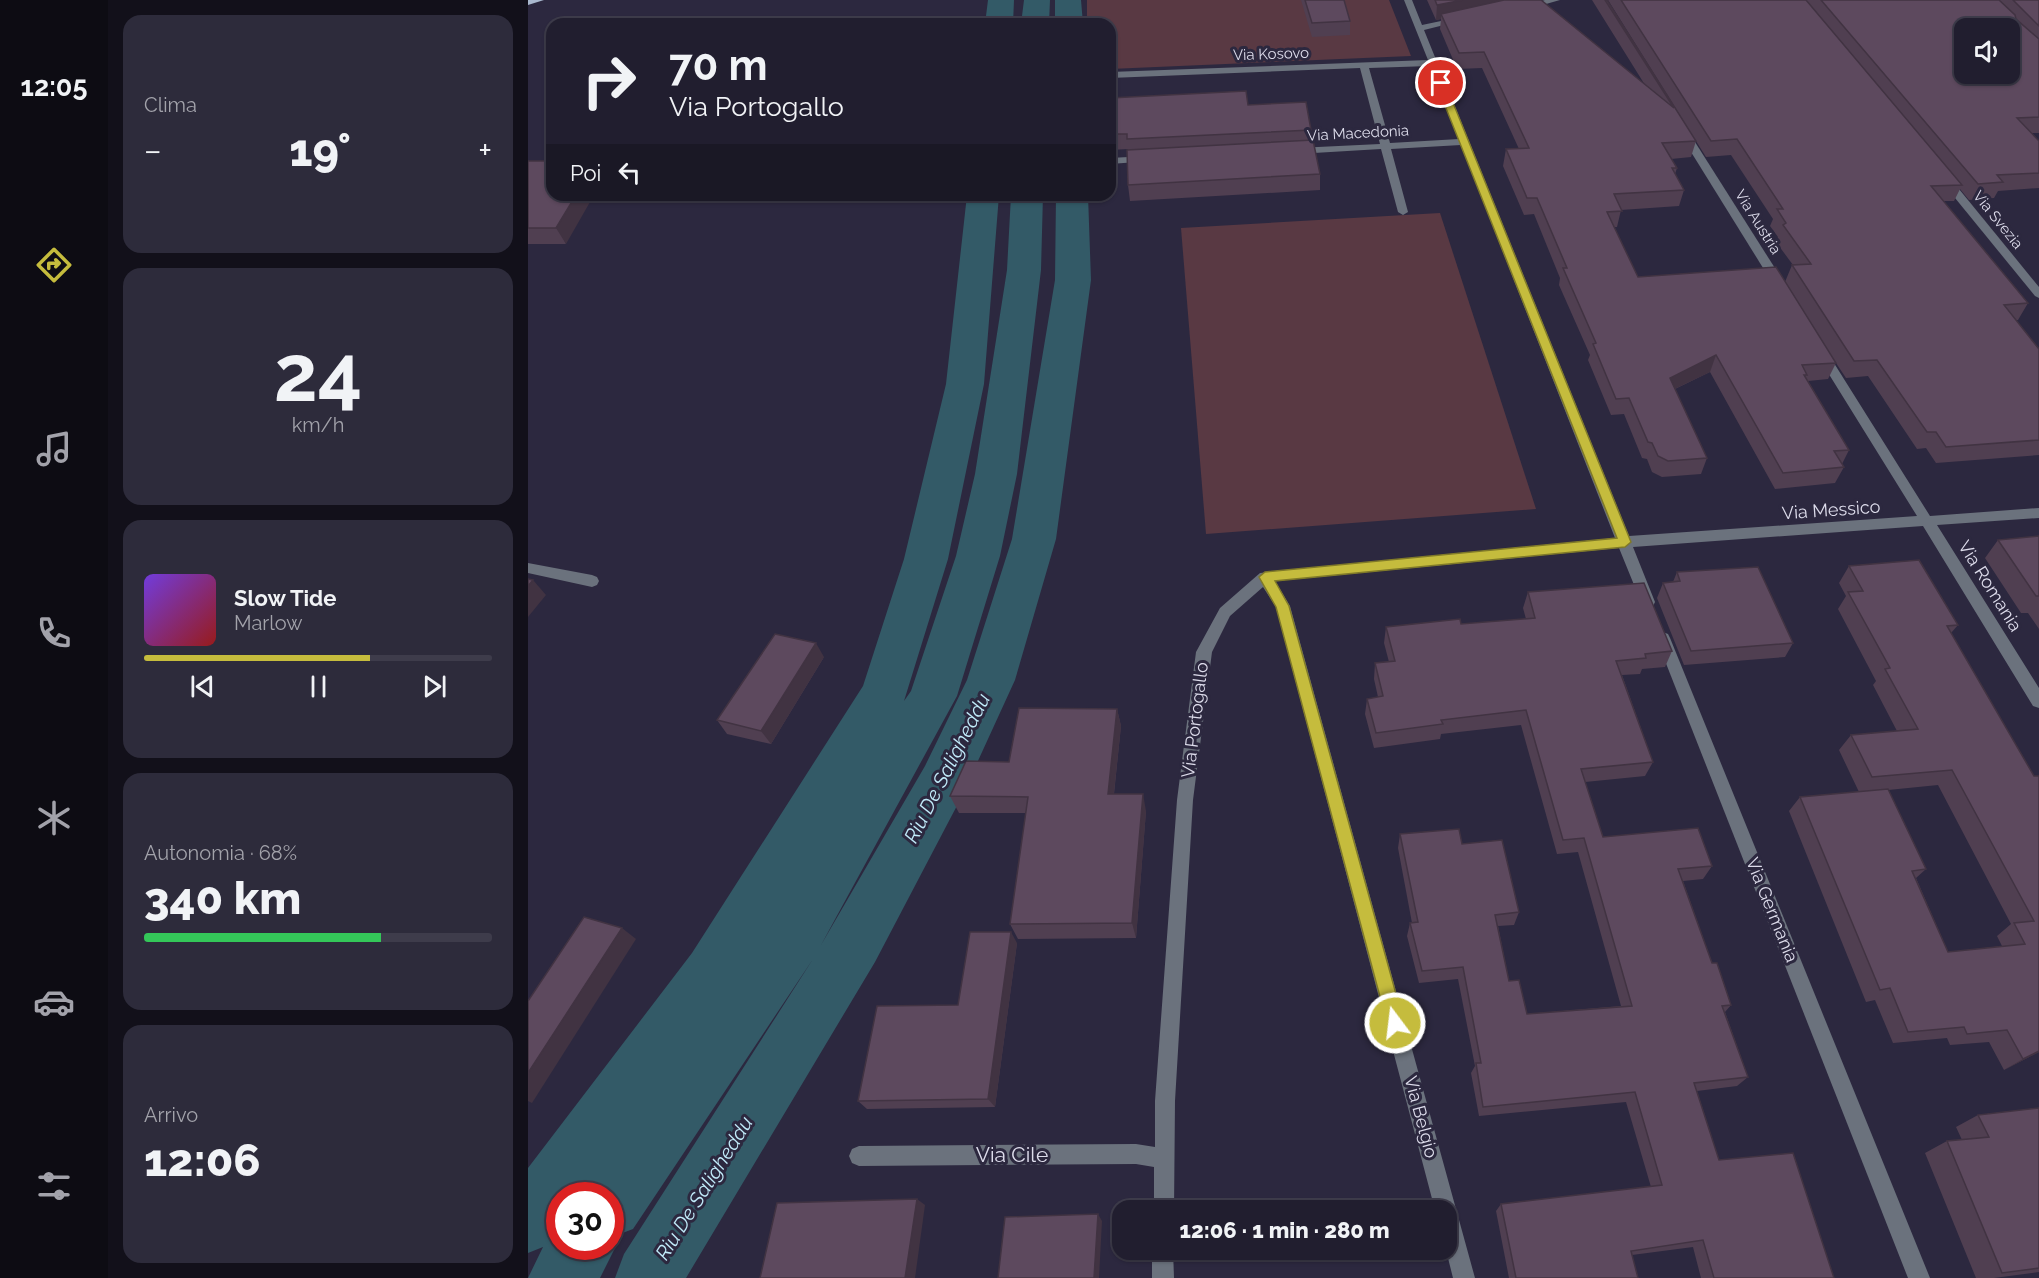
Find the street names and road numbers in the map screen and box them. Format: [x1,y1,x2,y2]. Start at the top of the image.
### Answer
street label: Via Kosovo [1233,44,1309,64]
street label: Via Macedonia [1307,121,1409,145]
street label: Via Austria [1731,186,1785,258]
street label: Via Svezia [1969,187,2027,253]
street label: Via Messico [1781,496,1881,523]
street label: Via Romania [1954,536,2027,635]
street label: Via Portogallo [1177,661,1212,779]
street label: Via Germania [1742,854,1803,965]
street label: Via Belgio [1401,1074,1443,1160]
street label: Via Cile [976,1142,1048,1167]

